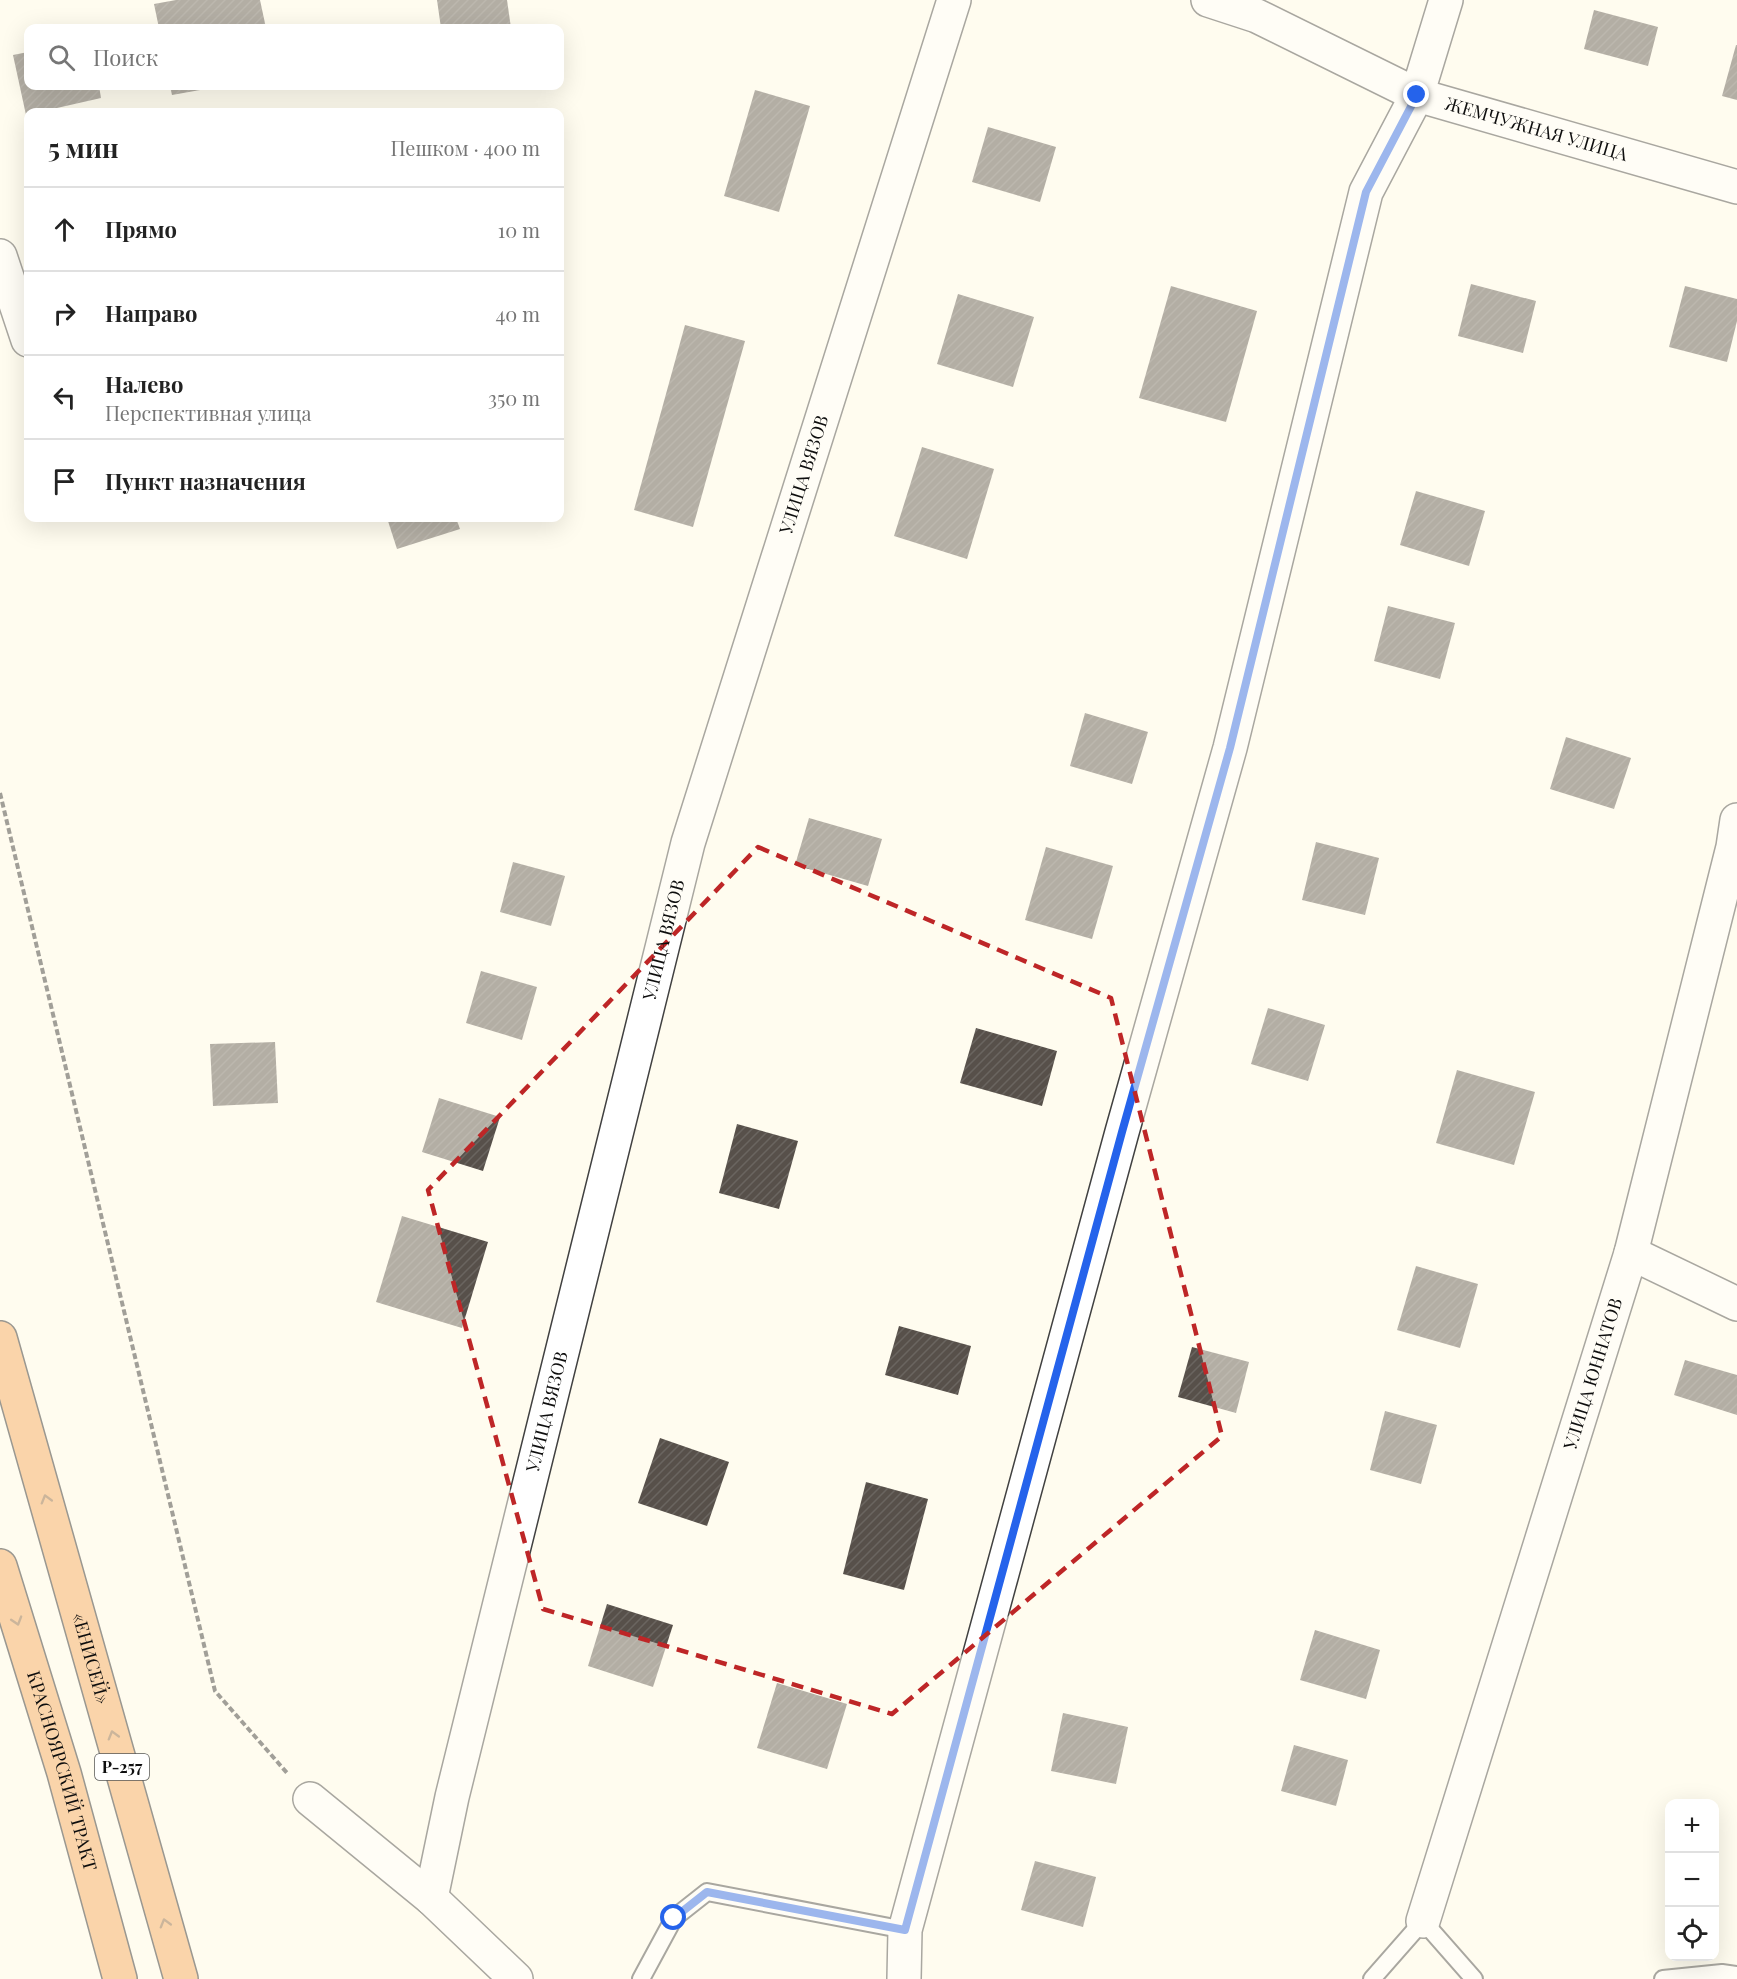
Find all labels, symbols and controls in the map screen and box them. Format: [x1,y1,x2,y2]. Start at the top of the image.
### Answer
search box [24,24,564,90]
icon: search [45,41,78,74]
text: Поиск [93,42,158,72]
route end [1403,81,1429,107]
street label: ЖЕМЧУЖНАЯ УЛИЦА [1442,91,1631,166]
text: 5 мин [48,130,119,165]
text: Пешком · 400 m [391,134,540,161]
icon: ahead [48,213,81,246]
text: Прямо [105,214,177,244]
text: 10 m [498,216,540,243]
icon: right [48,297,81,330]
text: Направо [105,298,198,328]
text: 40 m [495,300,540,327]
text: Налево [105,369,183,399]
icon: left [48,381,81,414]
text: 350 m [488,384,540,411]
text: Перспективная улица [105,399,311,426]
street label: УЛИЦА ВЯЗОВ [773,412,833,538]
icon: arrive [48,465,81,498]
text: Пункт назначения [105,466,306,496]
street label: УЛИЦА ВЯЗОВ [636,877,690,1004]
street label: УЛИЦА ЮННАТОВ [1557,1295,1627,1453]
street label: УЛИЦА ВЯЗОВ [520,1349,573,1475]
one-way arrow [41,1494,53,1505]
street label: «ЕНИСЕЙ» [67,1610,116,1707]
one-way arrow [10,1615,22,1626]
street label: КРАСНОЯРСКИЙ ТРАКТ [22,1668,103,1873]
one-way arrow [107,1730,120,1740]
road number: Р-257 [95,1754,149,1780]
map controls [1665,1799,1719,1961]
button: + [1665,1799,1719,1853]
button: − [1665,1853,1719,1907]
route start [660,1904,686,1930]
button: locate [1665,1907,1719,1961]
one-way arrow [160,1918,172,1929]

